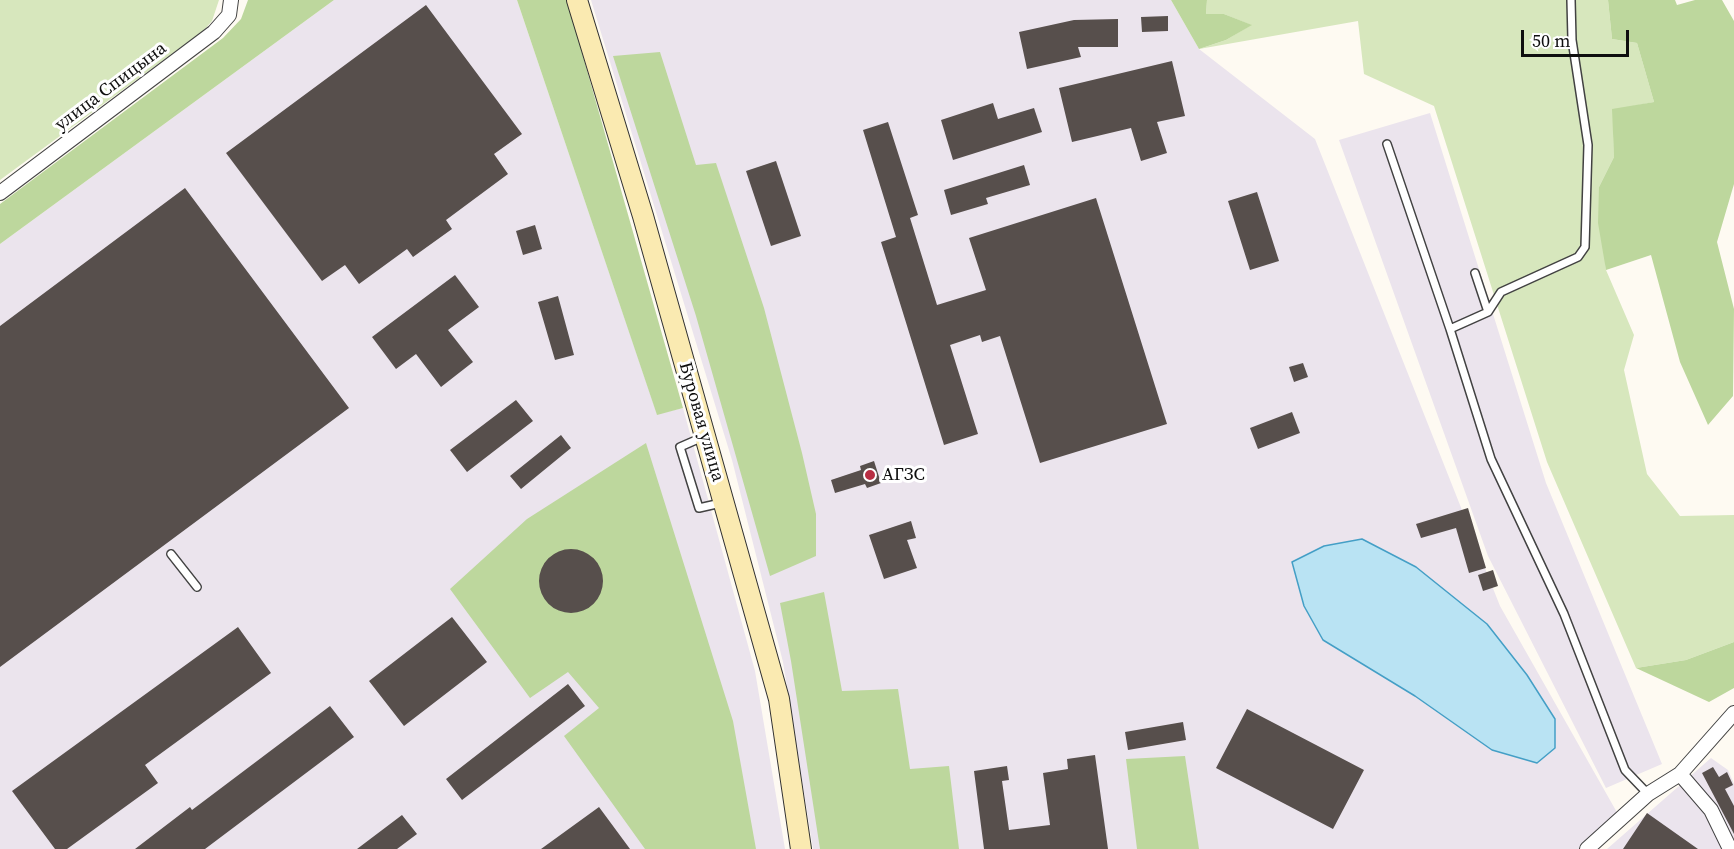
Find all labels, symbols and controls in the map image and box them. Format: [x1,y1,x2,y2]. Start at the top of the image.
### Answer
scale bar [1524,18,1632,56]
text: 50 m [1532,28,1570,53]
street label: улица Спицына [51,38,171,136]
street label: Буровая улица [674,360,728,484]
place label: АГЗС [882,464,925,486]
marker: АГЗС [863,468,877,482]

